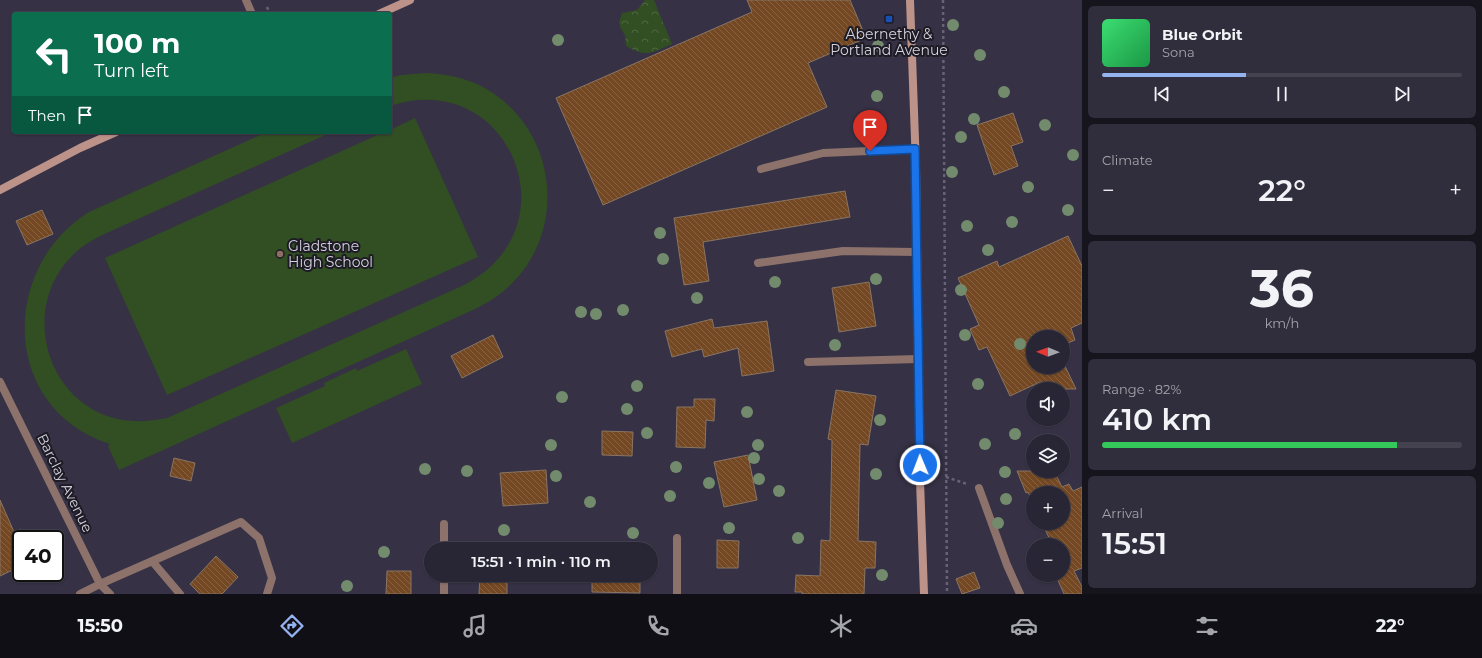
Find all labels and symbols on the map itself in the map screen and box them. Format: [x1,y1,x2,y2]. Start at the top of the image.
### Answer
marker: Abernethy & Portland Avenue [884,14,894,24]
place label: Abernethy & Portland Avenue [830,25,948,59]
pin [853,110,887,151]
place label: Gladstone High School [288,237,373,271]
marker: Gladstone High School [275,249,285,259]
north arrow [1026,330,1070,374]
street label: Barclay Avenue [33,431,97,535]
position arrow [899,444,941,486]
speed limit sign: 40 [12,530,64,582]

